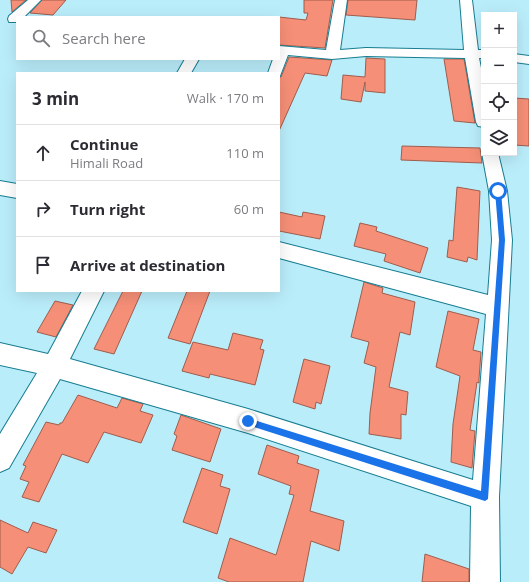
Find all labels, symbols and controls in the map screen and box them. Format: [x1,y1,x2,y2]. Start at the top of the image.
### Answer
map controls [481,12,517,156]
button: + [481,12,517,48]
search box [16,16,280,60]
icon: search [30,27,52,49]
text: Search here [62,28,146,48]
button: − [481,48,517,84]
button: locate [481,84,517,120]
text: 3 min [32,87,79,110]
text: Walk · 170 m [187,89,264,107]
button: layers [481,120,517,156]
text: Continue [70,134,138,154]
icon: ahead [32,142,54,164]
text: 110 m [226,144,264,162]
text: Himali Road [70,154,143,172]
route start [489,182,507,200]
icon: right [32,198,54,220]
text: Turn right [70,199,145,219]
text: 60 m [234,200,264,218]
icon: arrive [32,254,54,276]
text: Arrive at destination [70,255,225,275]
route end [239,412,257,430]

